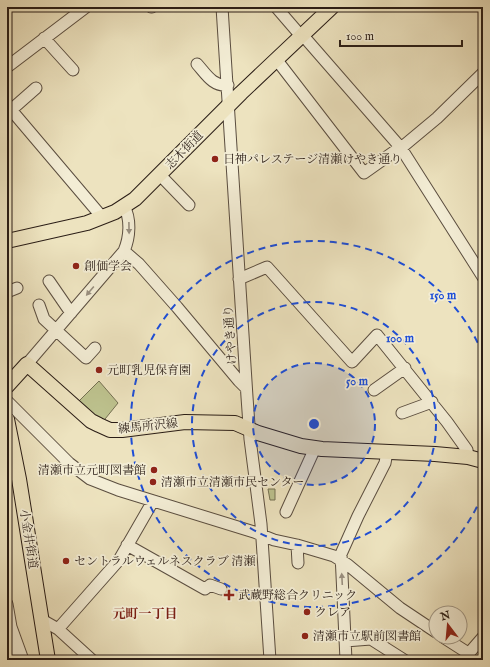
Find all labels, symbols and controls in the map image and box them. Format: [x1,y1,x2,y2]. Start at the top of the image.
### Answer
scale bar [340,22,462,48]
text: 100 m [346,29,374,44]
street label: 志木街道 [162,128,206,173]
place label: 日神パレステージ清瀬けやき通り [223,152,402,167]
marker: 日神パレステージ清瀬けやき通り [210,154,220,164]
one-way arrow [126,222,132,235]
place label: 創価学会 [84,259,132,274]
marker: 創価学会 [71,261,81,271]
one-way arrow [85,286,94,296]
text: 150 m [430,288,457,303]
street label: けやき通り [221,305,240,365]
text: 100 m [386,331,415,346]
place label: 元町乳児保育園 [107,363,191,378]
marker: 元町乳児保育園 [94,365,104,375]
text: 50 m [346,374,369,389]
street label: 練馬所沢線 [117,416,179,437]
centre of rings [307,417,321,431]
place label: 清瀬市立元町図書館 [38,463,146,478]
marker: 清瀬市立元町図書館 [149,465,159,475]
place label: 清瀬市立清瀬市民センター [161,475,305,490]
marker: 清瀬市立清瀬市民センター [148,477,158,487]
street label: 小金井街道 [16,508,41,570]
place label: セントラルウェルネスクラブ 清瀬 [74,554,255,569]
marker: セントラルウェルネスクラブ 清瀬 [61,556,71,566]
one-way arrow [338,573,345,585]
place label: 武蔵野総合クリニック [238,588,357,603]
marker: 武蔵野総合クリニック [223,589,235,601]
place label: クレア [315,605,351,620]
north arrow [428,605,468,645]
district label: 元町一丁目 [112,606,178,623]
marker: クレア [302,607,312,617]
text: N [438,608,452,625]
place label: 清瀬市立駅前図書館 [313,629,421,644]
marker: 清瀬市立駅前図書館 [300,631,310,641]

